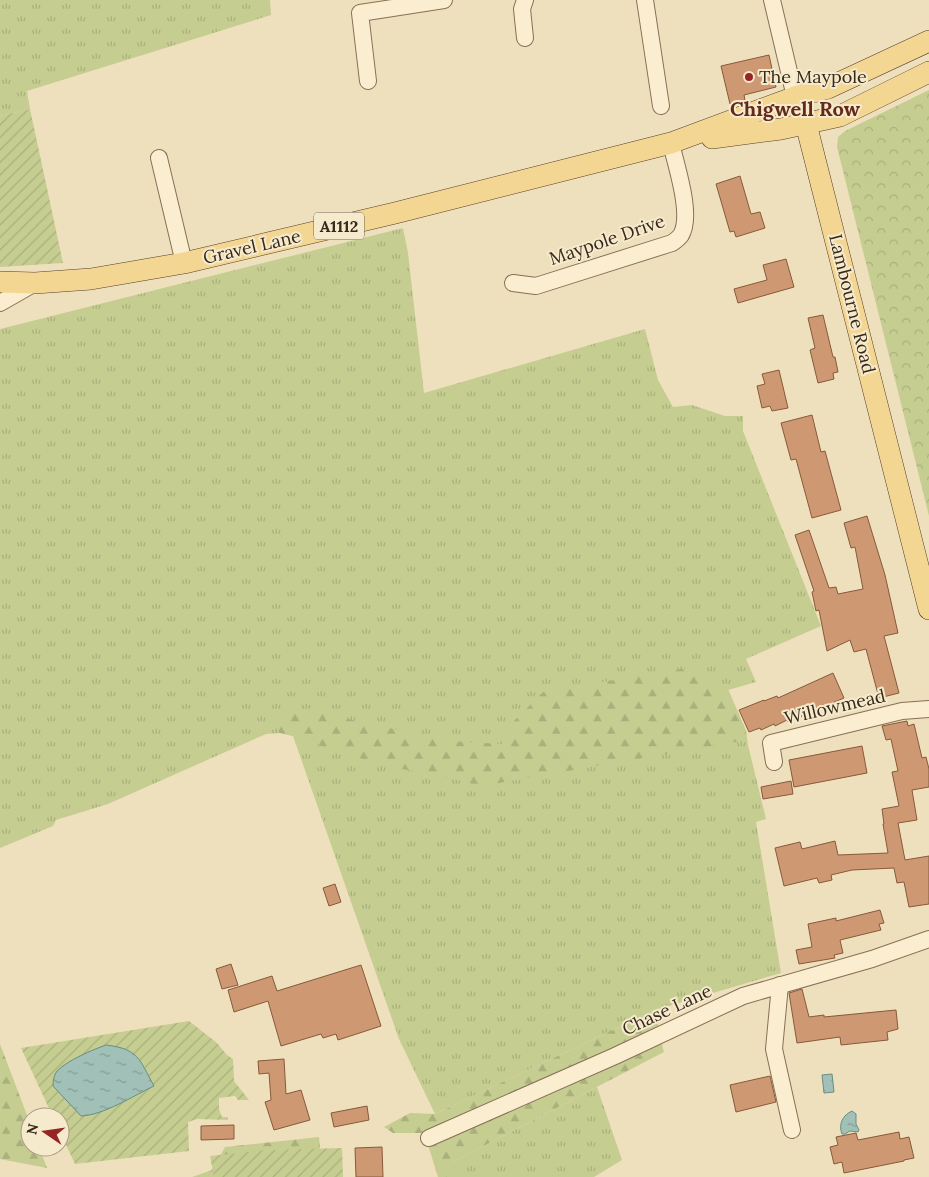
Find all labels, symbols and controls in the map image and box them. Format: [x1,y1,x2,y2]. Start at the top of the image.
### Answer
place label: The Maypole [759,65,867,88]
marker: The Maypole [743,71,755,83]
district label: Chigwell Row [730,96,861,121]
street label: Maypole Drive [546,209,668,270]
road number: A1112 [314,212,364,240]
street label: Gravel Lane [201,224,303,269]
street label: Lambourne Road [824,232,881,376]
street label: Willowmead [782,684,888,729]
street label: Chase Lane [618,979,715,1040]
north arrow [20,1107,70,1157]
text: N [22,1122,42,1136]

